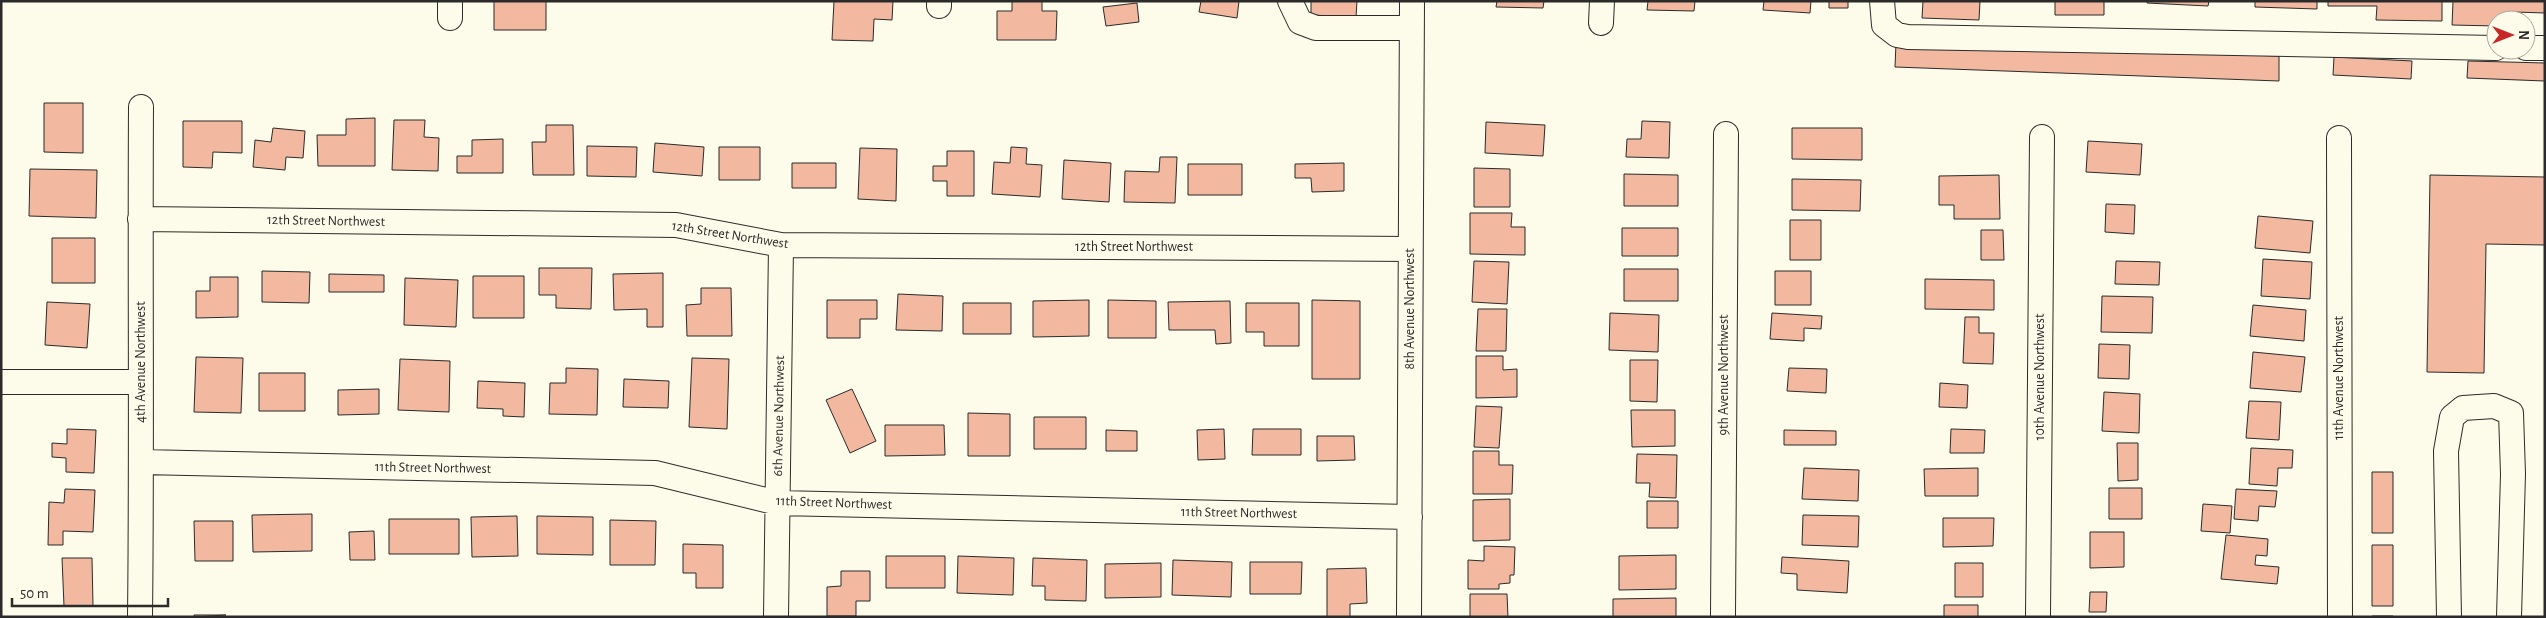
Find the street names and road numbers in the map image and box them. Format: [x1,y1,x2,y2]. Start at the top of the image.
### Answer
street label: 12th Street Northwest [267,213,386,229]
street label: 12th Street Northwest [671,219,790,251]
street label: 12th Street Northwest [1075,240,1193,254]
street label: 8th Avenue Northwest [1403,248,1417,370]
street label: 4th Avenue Northwest [134,301,148,423]
street label: 10th Avenue Northwest [2033,313,2047,440]
street label: 9th Avenue Northwest [1717,314,1731,436]
street label: 11th Avenue Northwest [2332,315,2346,440]
street label: 6th Avenue Northwest [771,355,787,477]
street label: 11th Street Northwest [375,460,492,476]
street label: 11th Street Northwest [776,494,893,512]
street label: 11th Street Northwest [1181,505,1298,521]

